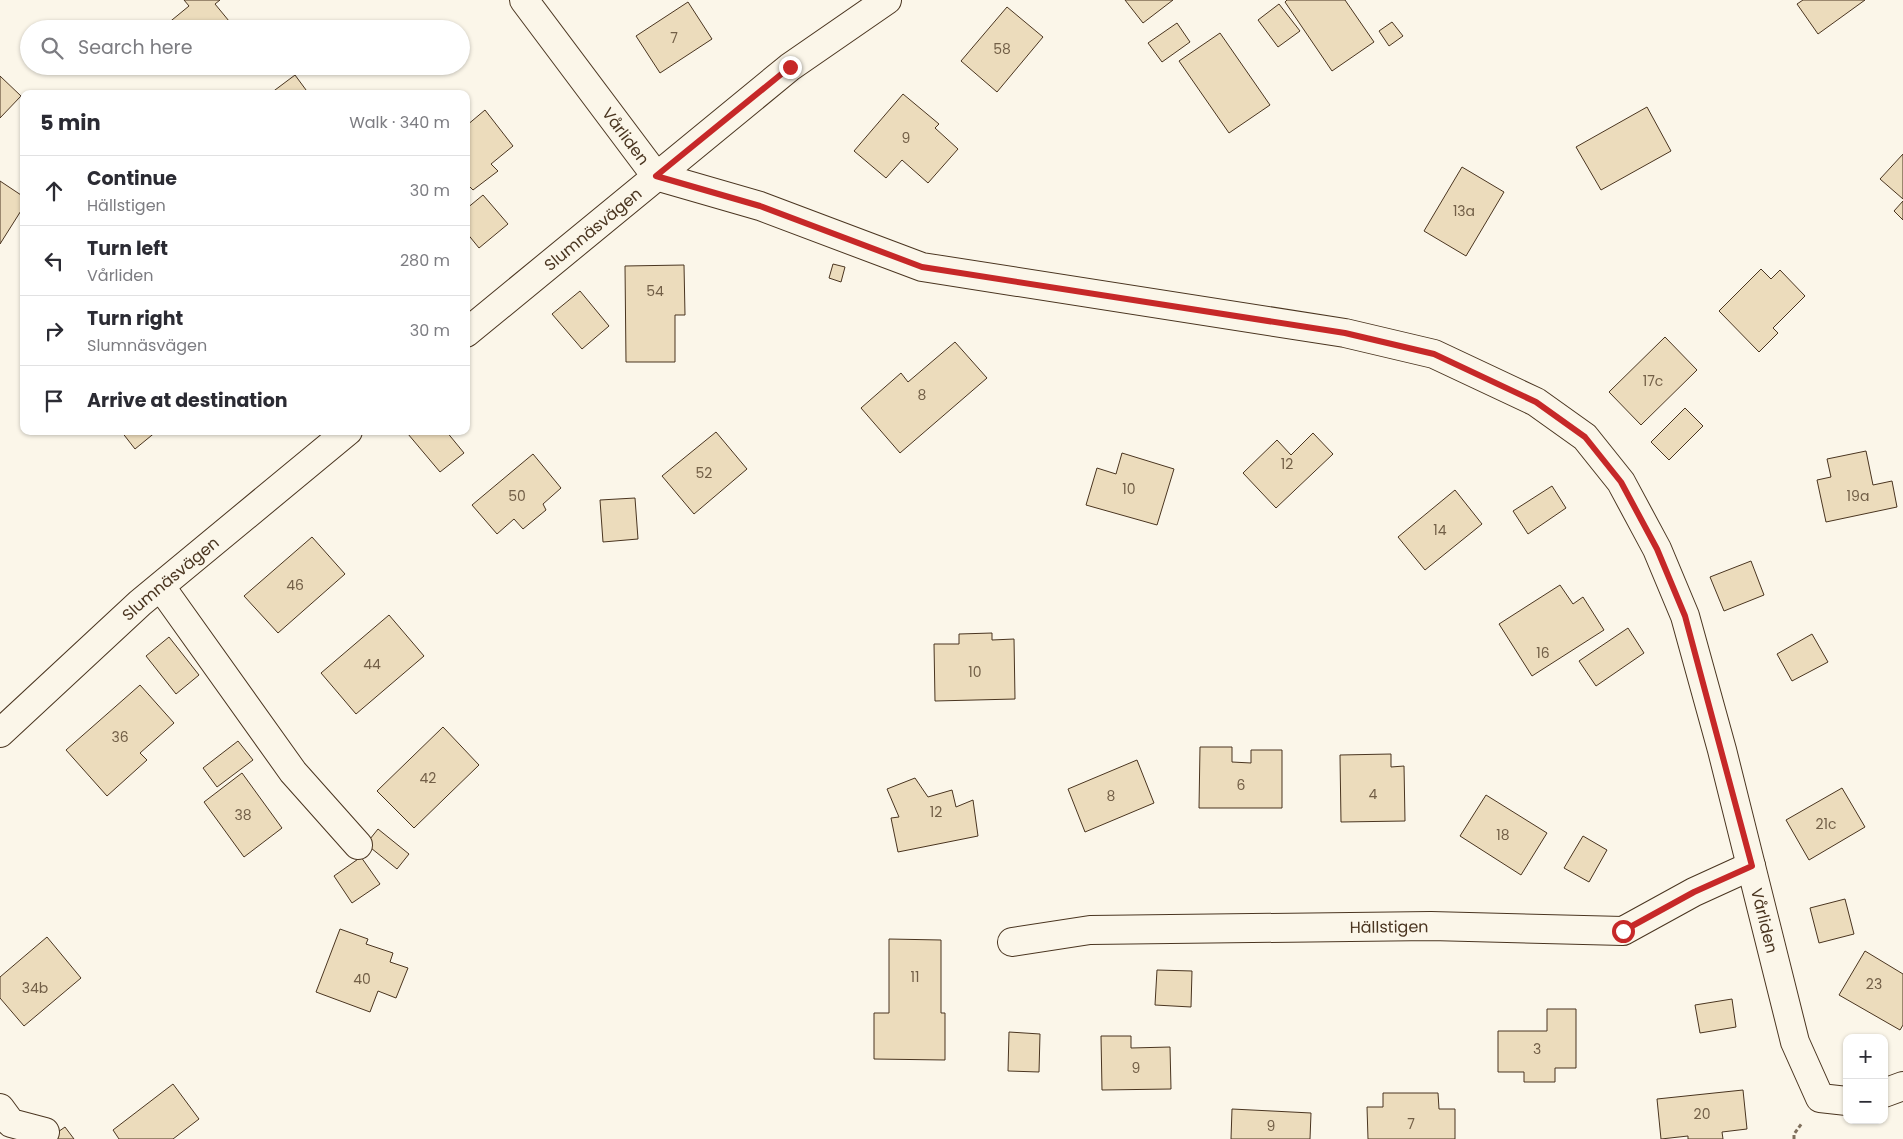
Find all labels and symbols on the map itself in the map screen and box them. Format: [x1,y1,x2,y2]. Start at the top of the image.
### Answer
house number: 7 [670,28,678,48]
house number: 58 [993,39,1011,59]
route end [779,56,802,79]
street label: Vårliden [596,103,655,170]
house number: 9 [902,128,910,148]
street label: Slumnäsvägen [539,182,647,276]
house number: 13a [1453,201,1475,221]
house number: 54 [646,281,664,301]
house number: 17c [1643,371,1663,391]
house number: 8 [918,385,927,405]
house number: 12 [1281,454,1293,474]
house number: 52 [696,463,712,483]
house number: 10 [1122,479,1136,499]
house number: 50 [508,486,526,506]
house number: 19a [1847,486,1869,506]
house number: 14 [1433,520,1447,540]
street label: Slumnäsvägen [117,531,224,626]
house number: 46 [286,575,304,595]
house number: 16 [1536,643,1550,663]
house number: 44 [363,654,381,674]
house number: 10 [968,662,982,682]
house number: 36 [111,727,129,747]
house number: 42 [420,768,436,788]
house number: 6 [1237,775,1246,795]
house number: 4 [1369,784,1378,804]
house number: 8 [1107,786,1116,806]
house number: 12 [930,802,942,822]
house number: 38 [234,805,252,825]
house number: 21c [1815,814,1837,834]
house number: 18 [1496,825,1510,845]
street label: Vårliden [1745,886,1783,956]
street label: Hällstigen [1349,915,1429,939]
route start [1612,920,1635,943]
house number: 11 [911,967,919,987]
house number: 40 [353,969,371,989]
house number: 23 [1866,974,1882,994]
house number: 34b [22,978,48,998]
house number: 3 [1533,1039,1541,1059]
house number: 9 [1132,1058,1140,1078]
house number: 20 [1694,1104,1710,1124]
house number: 7 [1407,1114,1415,1134]
house number: 9 [1267,1116,1275,1136]

